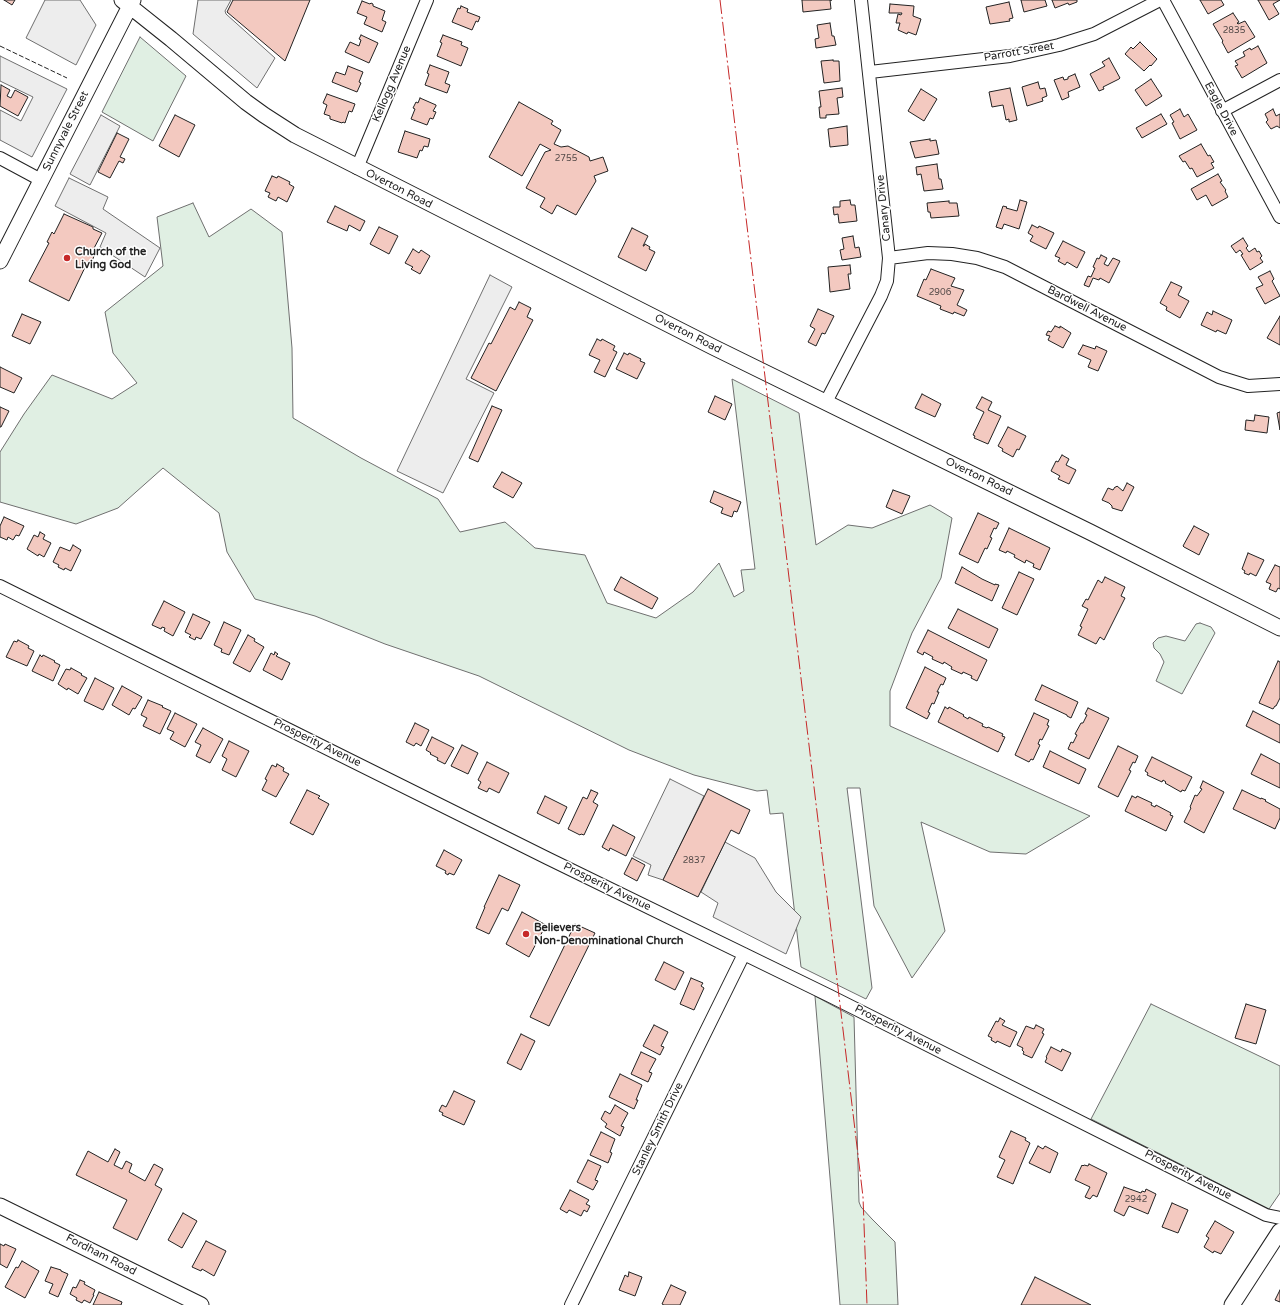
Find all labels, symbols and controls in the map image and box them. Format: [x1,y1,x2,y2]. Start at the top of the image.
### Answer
house number: 2835 [1223,26,1245,36]
street label: Parrott Street [983,39,1055,65]
street label: Kellogg Avenue [370,44,414,124]
street label: Eagle Drive [1201,80,1241,138]
street label: Sunnyvale Street [40,89,92,173]
house number: 2755 [555,154,577,164]
street label: Overton Road [363,167,435,211]
street label: Canary Drive [874,174,894,242]
place label: Church of the Living God [75,245,146,271]
marker: Church of the Living God [62,253,72,263]
street label: Bardwell Avenue [1045,283,1129,335]
house number: 2906 [929,288,951,298]
street label: Overton Road [652,312,724,356]
street label: Overton Road [943,455,1015,499]
street label: Prosperity Avenue [271,716,363,770]
house number: 2837 [683,856,705,866]
street label: Prosperity Avenue [561,860,653,914]
place label: Believers Non-Denominational Church [534,921,684,947]
marker: Believers Non-Denominational Church [521,929,531,939]
street label: Prosperity Avenue [852,1002,944,1058]
street label: Stanley Smith Drive [630,1080,686,1178]
street label: Prosperity Avenue [1142,1147,1234,1203]
house number: 2942 [1125,1195,1147,1205]
street label: Fordham Road [64,1232,138,1278]

